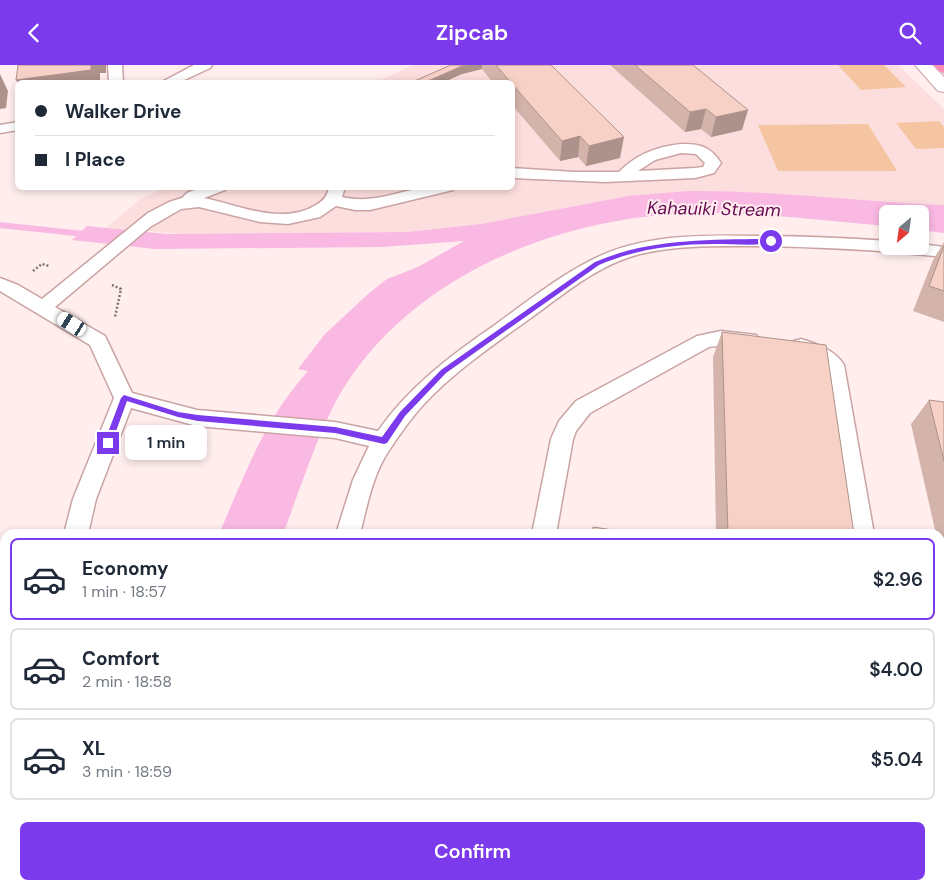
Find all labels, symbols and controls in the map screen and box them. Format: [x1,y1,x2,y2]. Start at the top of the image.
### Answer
text: Zipcab [436,18,508,47]
icon: back [20,19,48,47]
icon: search [896,19,924,47]
text: Walker Drive [65,99,181,124]
text: I Place [65,147,125,172]
water label: Kahauiki Stream [647,196,781,222]
north arrow [879,205,929,255]
map controls [879,205,929,255]
route start [760,230,782,252]
car [55,310,88,338]
callout: 1 min [126,425,208,461]
route end [97,432,119,454]
text: 1 min [147,432,185,453]
text: Economy [82,556,169,581]
icon: car [22,557,67,602]
text: $2.96 [873,567,923,592]
text: 1 min · 18:57 [82,581,166,602]
text: Comfort [82,646,160,671]
icon: car [22,647,67,692]
text: $4.00 [869,657,923,682]
text: 2 min · 18:58 [82,671,172,692]
text: XL [82,736,105,761]
icon: car [22,737,67,782]
text: $5.04 [871,747,923,772]
text: 3 min · 18:59 [82,761,172,782]
button: Confirm [20,822,925,880]

